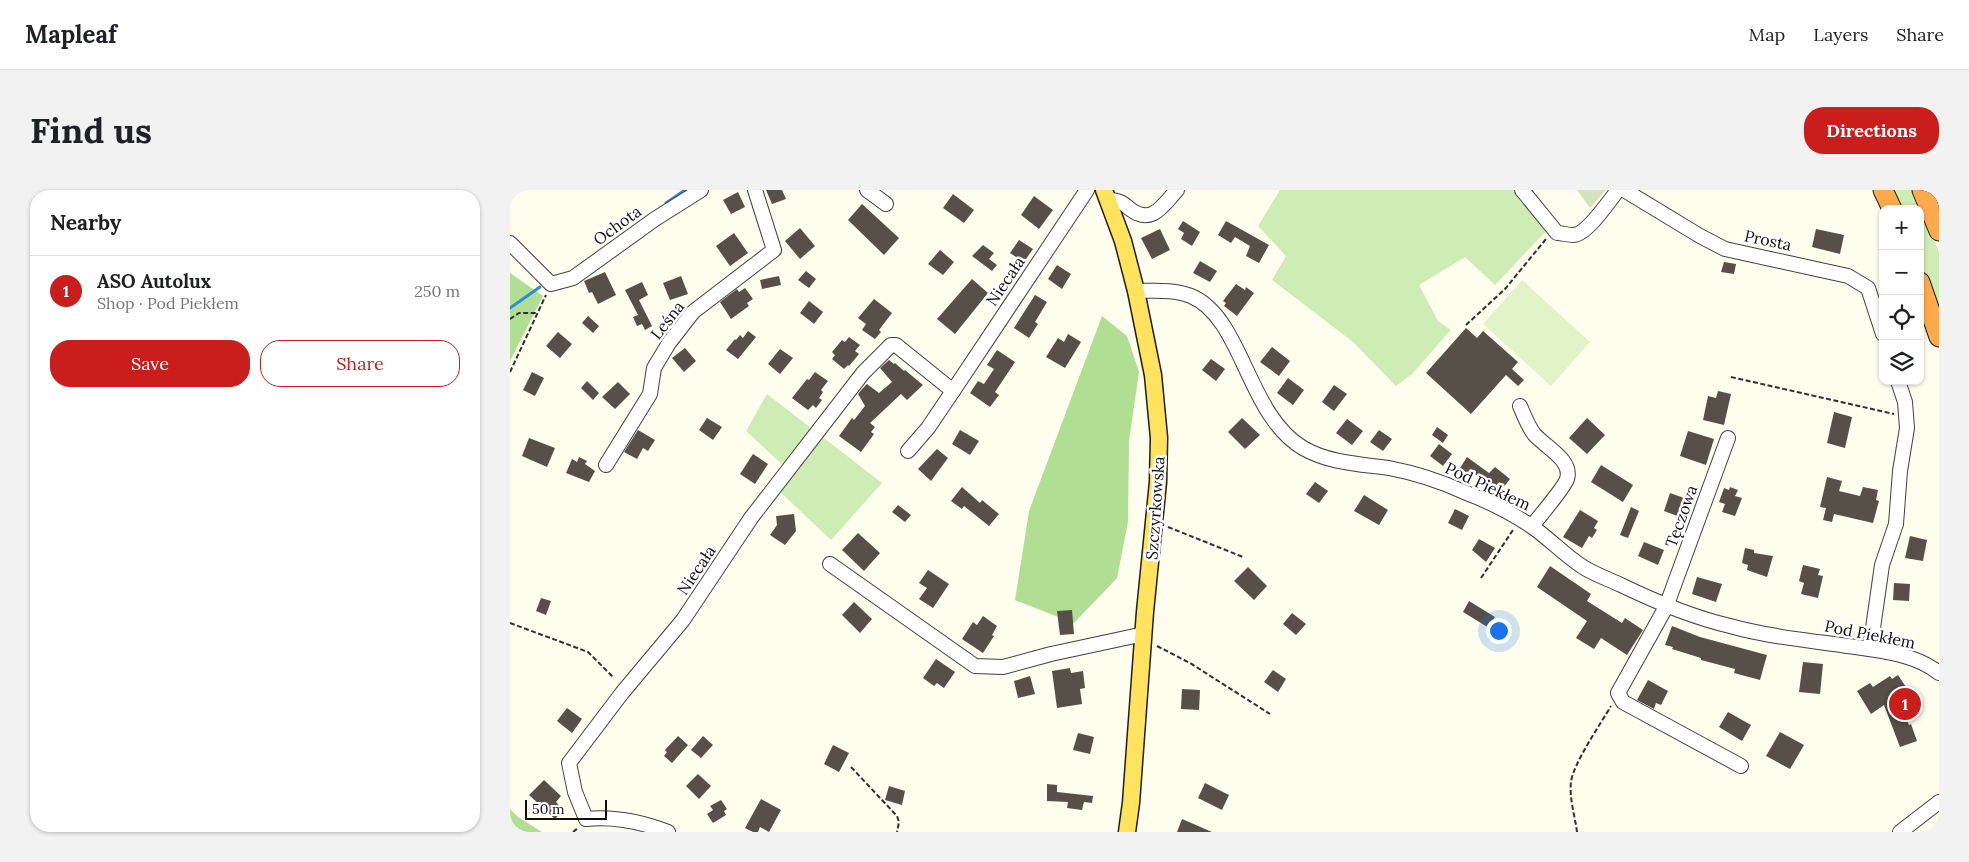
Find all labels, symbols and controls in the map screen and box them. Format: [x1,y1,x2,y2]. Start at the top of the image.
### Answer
text: Mapleaf [25,19,117,50]
text: Map [1749,23,1785,46]
text: Layers [1813,23,1868,46]
text: Share [1896,23,1944,46]
button: Directions [1804,107,1939,154]
text: Find us [30,108,152,153]
street label: Ochota [589,201,645,249]
map controls [1879,205,1924,385]
button: + [1879,205,1924,250]
text: Nearby [50,209,121,236]
street label: Prosta [1743,225,1793,255]
button: − [1879,250,1924,295]
street label: Niecała [981,253,1029,309]
text: ASO Autolux [97,269,211,293]
text: 1 [63,281,69,301]
text: 250 m [414,281,460,301]
text: Shop · Pod Piekłem [97,293,239,313]
button: locate [1879,295,1924,340]
street label: Leśna [646,297,688,343]
button: Save [50,340,250,387]
button: Share [260,340,460,387]
button: layers [1879,340,1924,385]
street label: Szczyrkowska [1141,456,1169,560]
street label: Pod Piekłem [1442,458,1534,514]
street label: Tęczowa [1661,482,1701,550]
street label: Niecała [672,542,720,598]
street label: Pod Piekłem [1823,615,1917,653]
your location [1486,618,1512,644]
pin: 1 [1889,685,1921,723]
scale bar [525,797,608,820]
text: 50 m [532,800,565,818]

